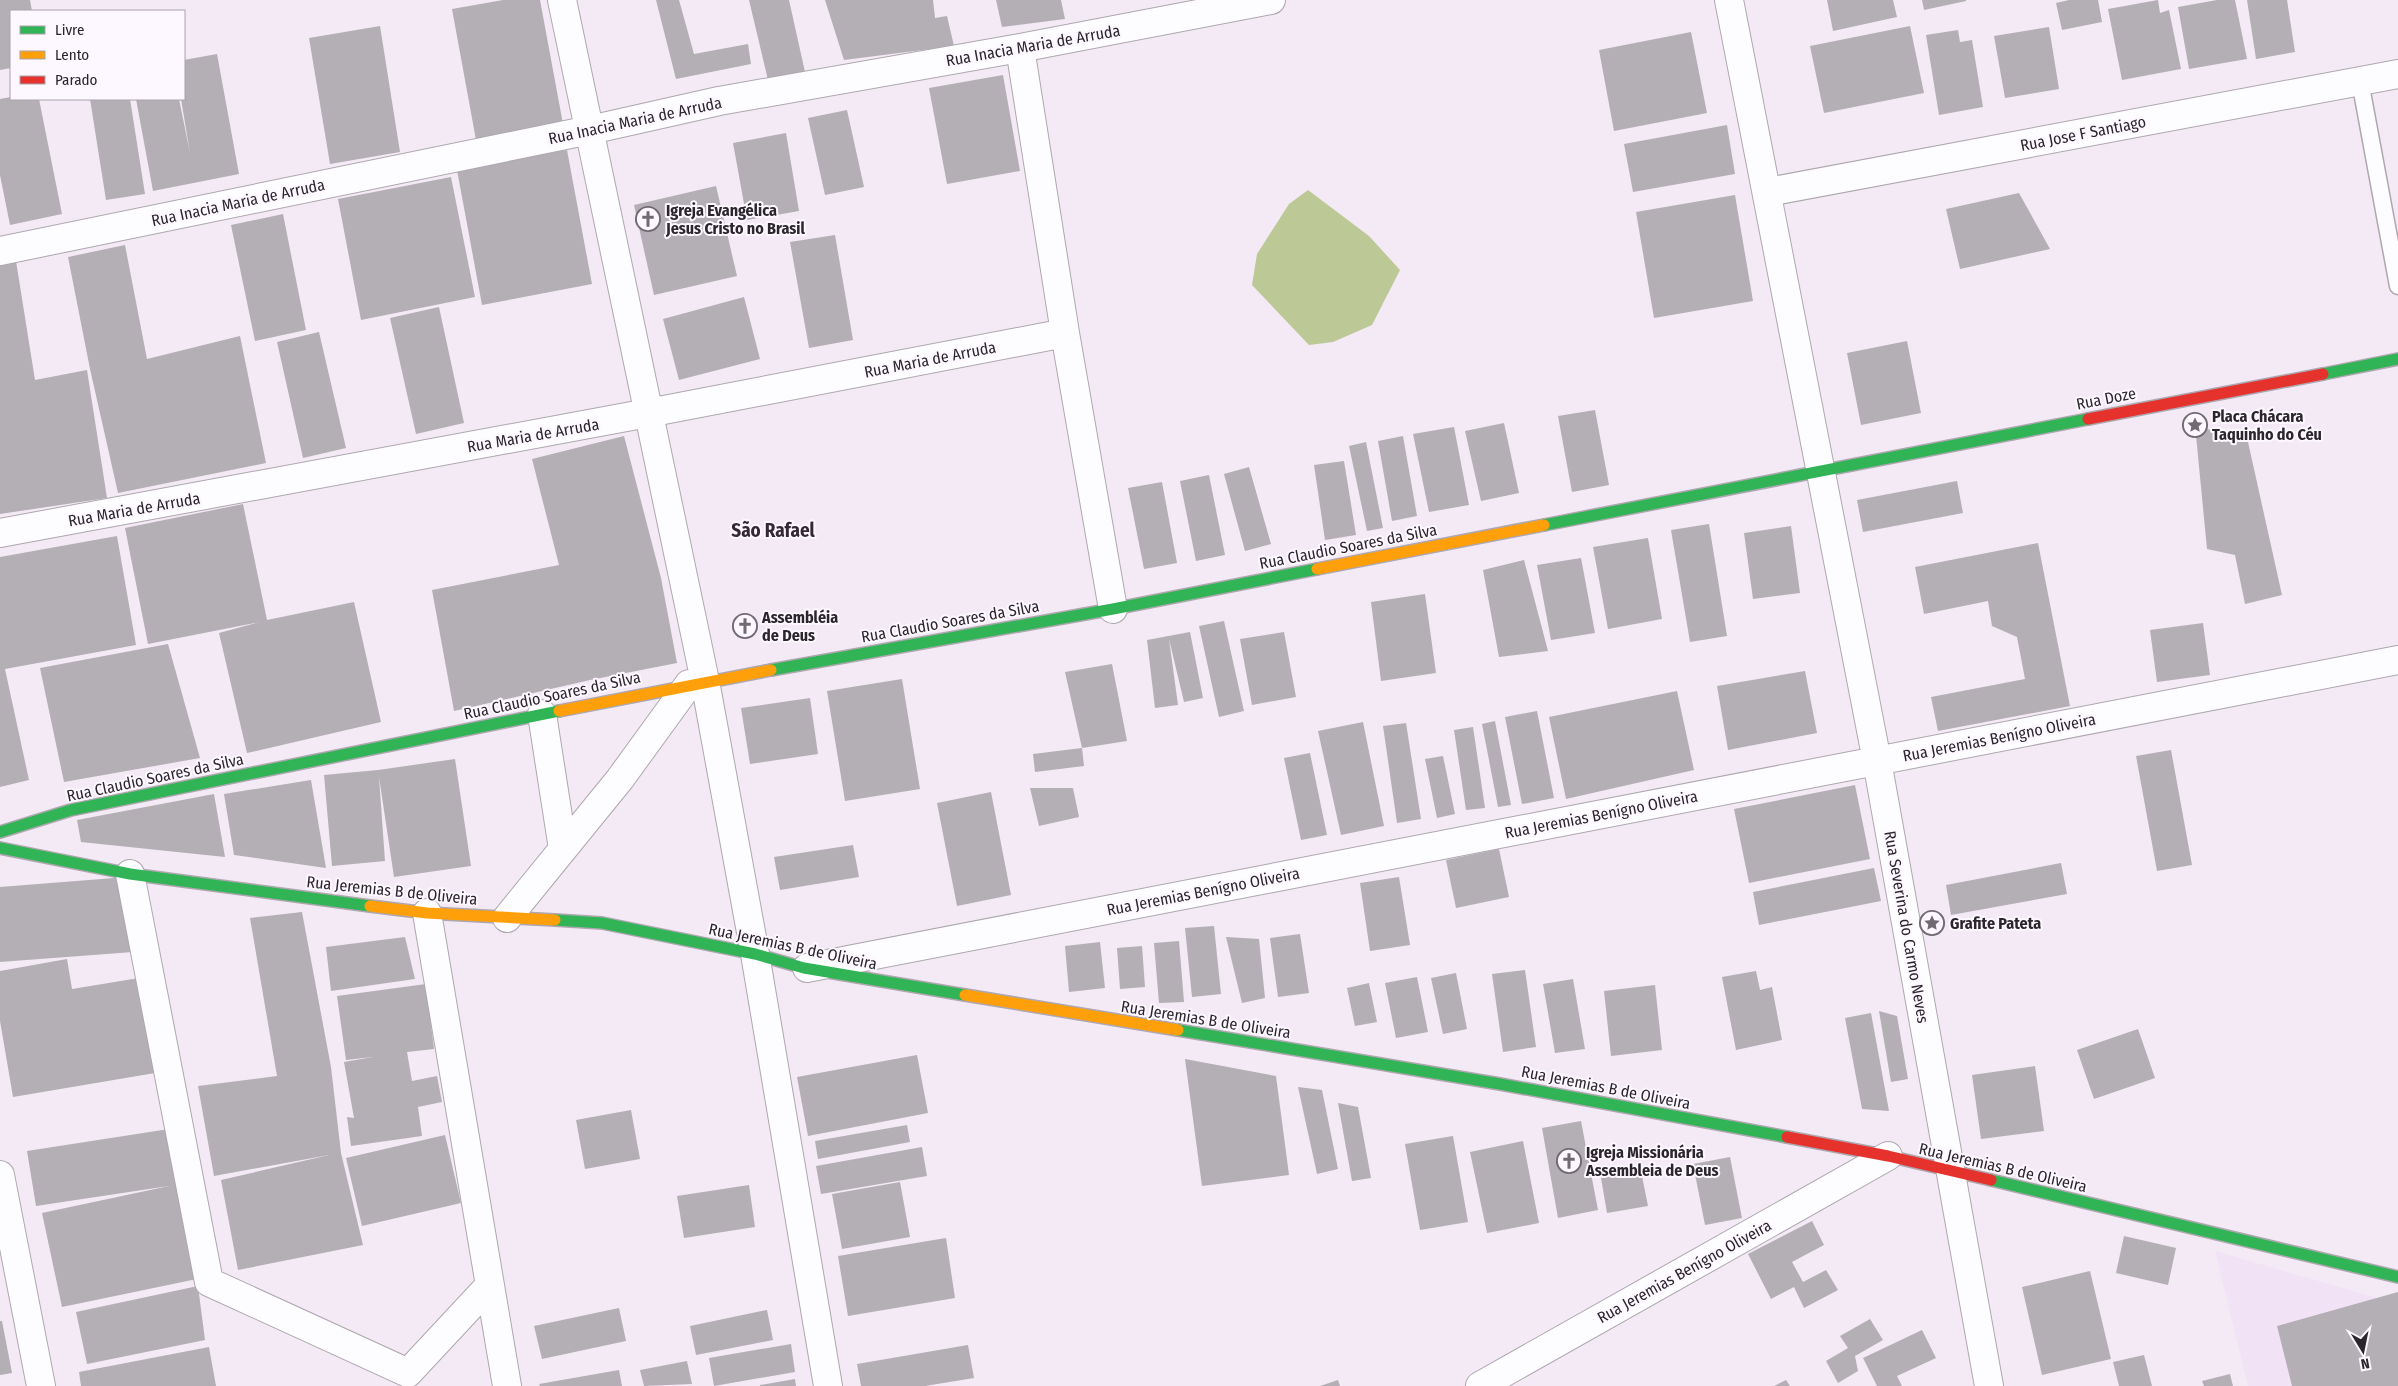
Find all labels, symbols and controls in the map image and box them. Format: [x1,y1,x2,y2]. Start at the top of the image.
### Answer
legend [10,10,185,100]
text: Livre [55,21,84,39]
street label: Rua Inacia Maria de Arruda [944,21,1122,70]
text: Lento [55,46,89,64]
text: Parado [55,71,98,89]
street label: Rua Inacia Maria de Arruda [547,93,724,148]
street label: Rua Jose F Santiago [2019,112,2148,155]
street label: Rua Inacia Maria de Arruda [150,175,327,230]
place label: Igreja Evangélica Jesus Cristo no Brasil [665,201,805,238]
church icon: Igreja Evangélica Jesus Cristo no Brasil [635,206,661,232]
street label: Rua Maria de Arruda [863,337,998,382]
street label: Rua Doze [2075,383,2138,414]
place label: Placa Chácara Taquinho do Céu [2212,407,2322,444]
place icon: Placa Chácara Taquinho do Céu [2182,412,2208,438]
street label: Rua Maria de Arruda [466,414,601,456]
street label: Rua Maria de Arruda [67,488,202,530]
district label: São Rafael [731,519,816,542]
street label: Rua Claudio Soares da Silva [1258,520,1439,573]
street label: Rua Claudio Soares da Silva [860,596,1041,647]
place label: Assembléia de Deus [761,608,838,645]
church icon: Assembléia de Deus [732,613,758,639]
street label: Rua Claudio Soares da Silva [462,667,642,724]
street label: Rua Jeremias Benígno Oliveira [1901,709,2097,766]
street label: Rua Claudio Soares da Silva [65,749,245,806]
street label: Rua Jeremias Benígno Oliveira [1503,786,1699,843]
street label: Rua Severina do Carmo Neves [1880,829,1933,1025]
street label: Rua Jeremias Benígno Oliveira [1105,863,1301,920]
street label: Rua Jeremias B de Oliveira [306,872,478,909]
place icon: Grafite Pateta [1919,910,1945,936]
place label: Grafite Pateta [1950,914,2041,933]
street label: Rua Jeremias B de Oliveira [707,919,879,974]
street label: Rua Jeremias B de Oliveira [1120,997,1292,1042]
street label: Rua Jeremias B de Oliveira [1520,1062,1692,1113]
street label: Rua Jeremias B de Oliveira [1917,1139,2089,1196]
place label: Igreja Missionária Assembleia de Deus [1585,1143,1719,1180]
church icon: Igreja Missionária Assembleia de Deus [1556,1148,1582,1174]
street label: Rua Jeremias Benígno Oliveira [1594,1216,1775,1327]
north arrow [2338,1326,2388,1376]
text: N [2360,1354,2371,1372]

